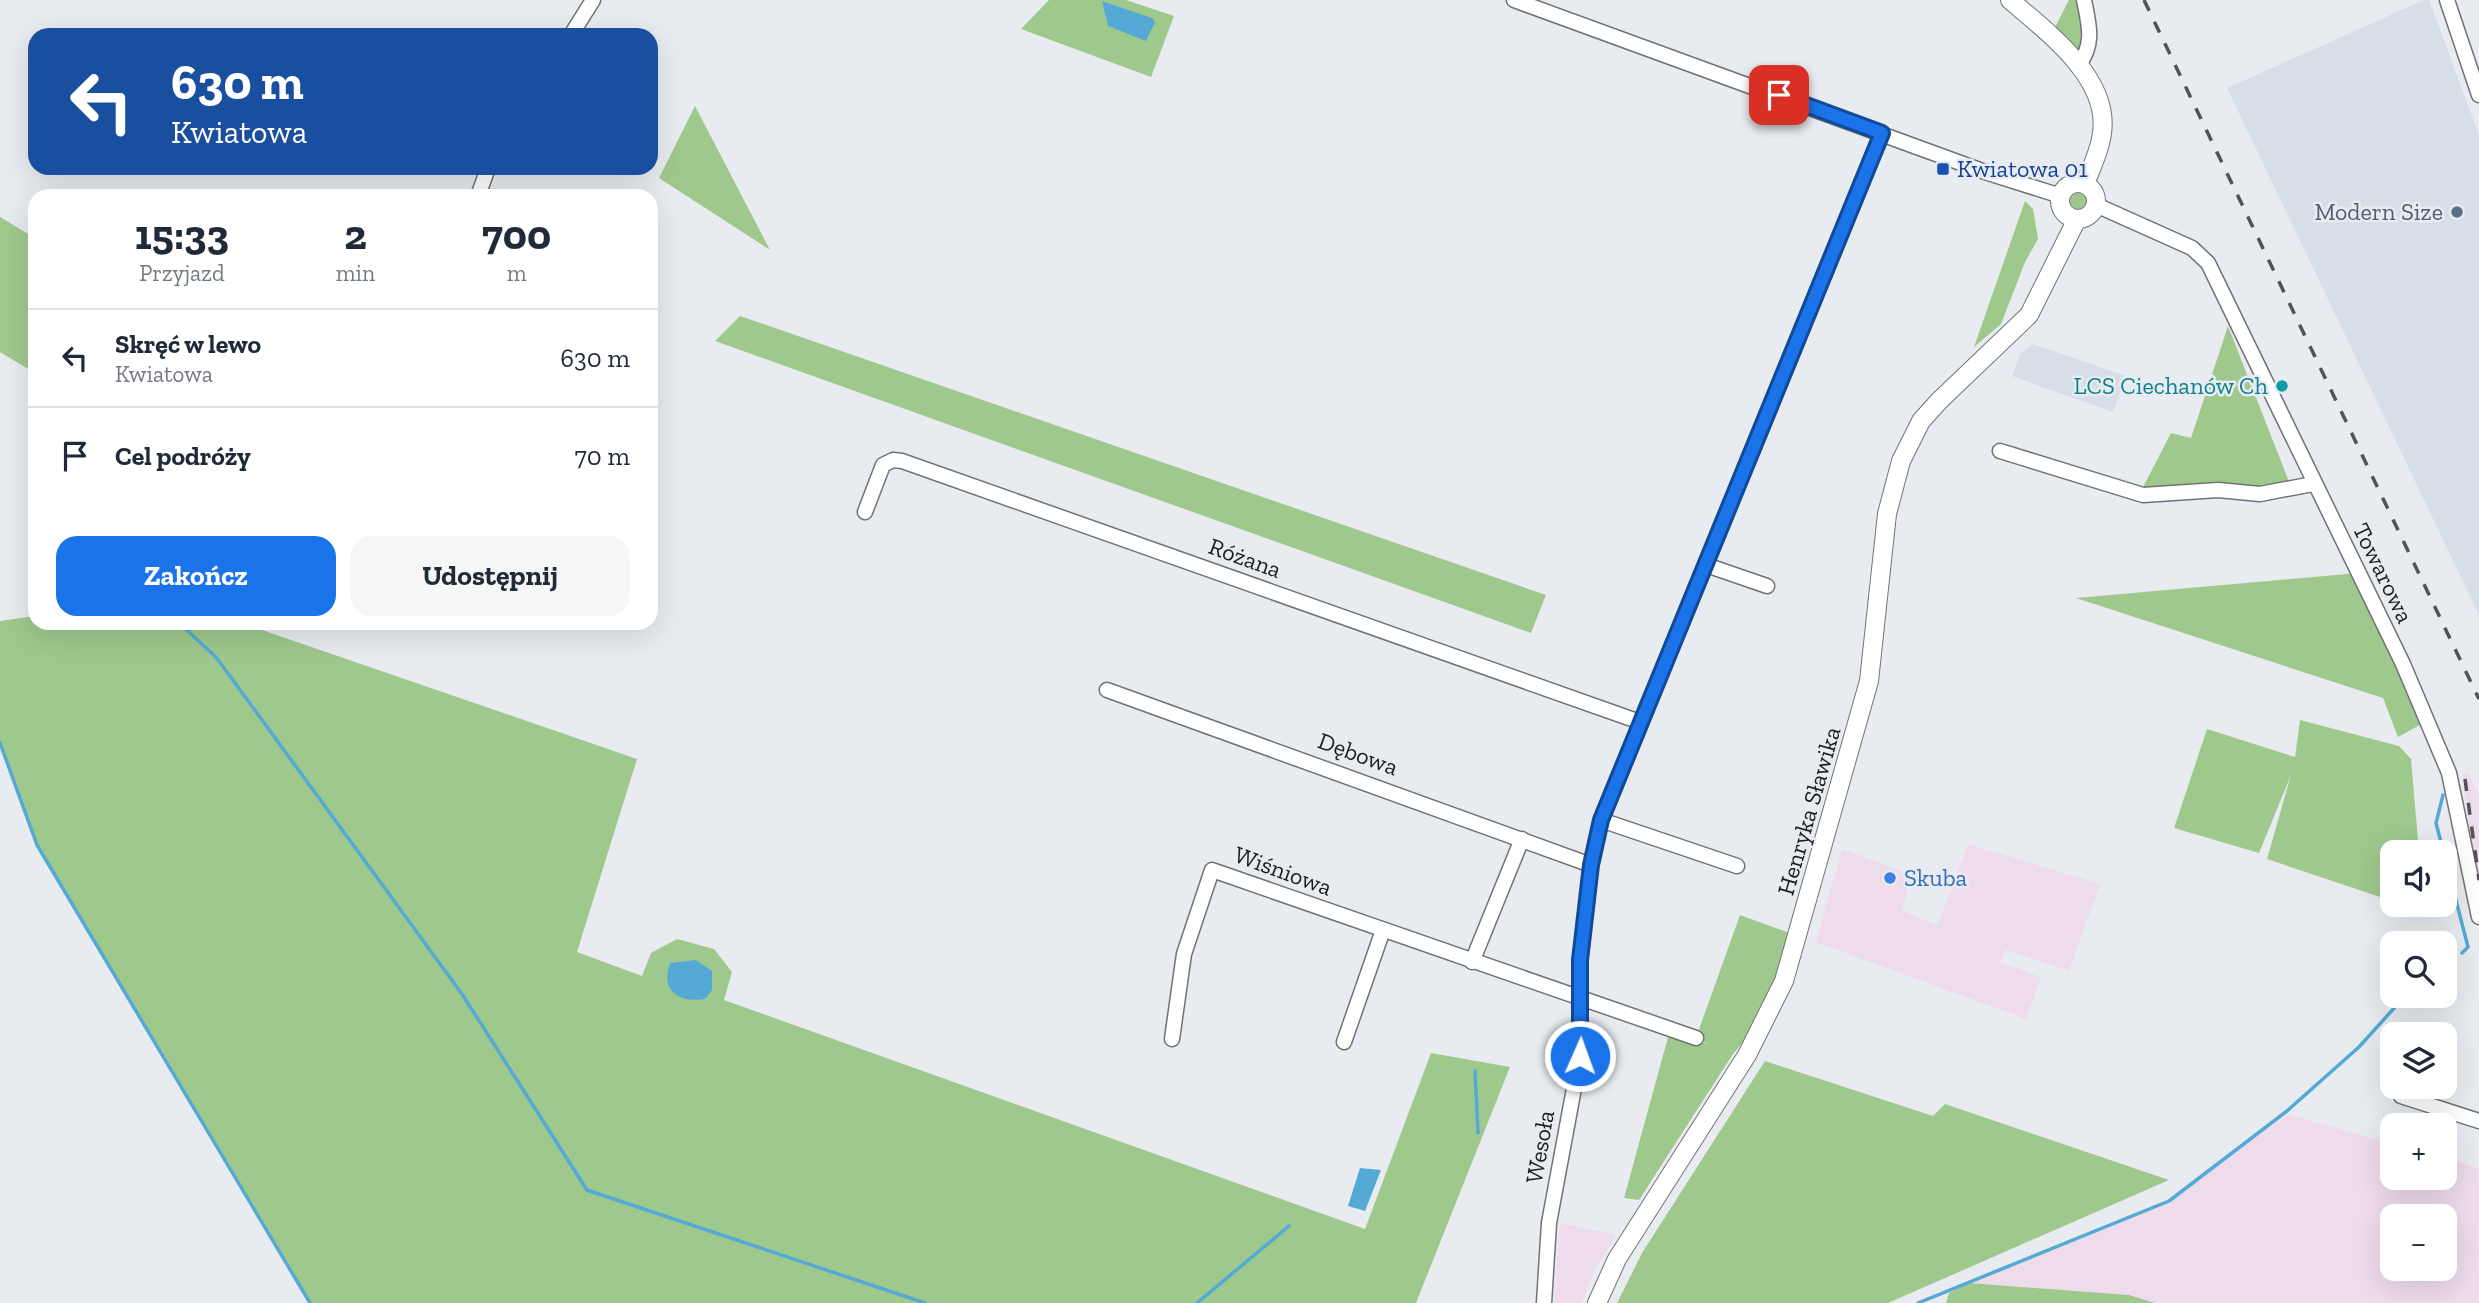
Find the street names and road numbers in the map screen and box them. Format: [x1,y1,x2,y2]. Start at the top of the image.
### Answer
street label: Towarowa [2347,518,2420,628]
street label: Różana [1205,531,1286,584]
street label: Henryka Sławika [1771,723,1847,898]
street label: Dębowa [1314,726,1403,781]
street label: Wiśniowa [1230,840,1336,902]
street label: Wesoła [1519,1108,1560,1186]

